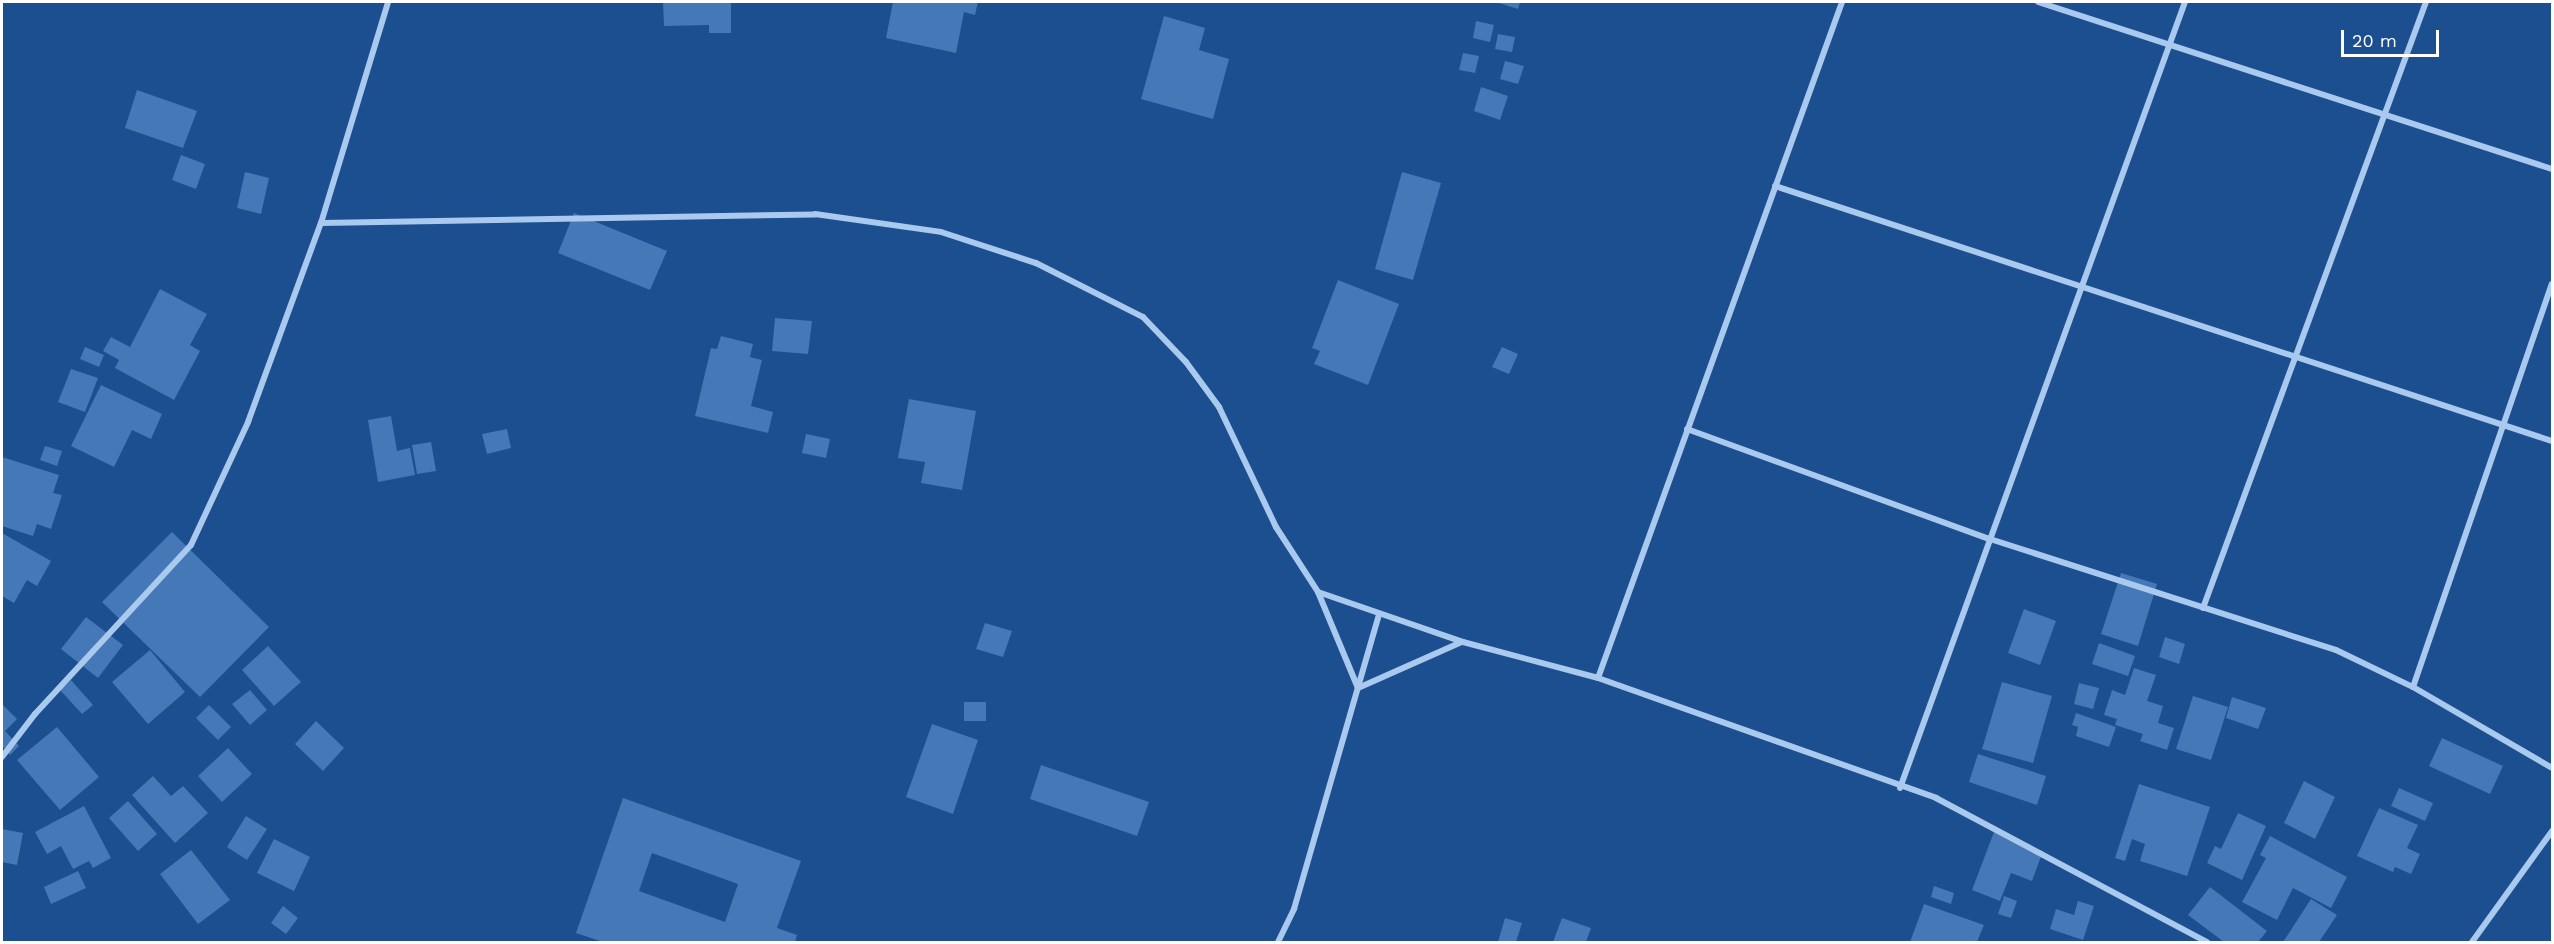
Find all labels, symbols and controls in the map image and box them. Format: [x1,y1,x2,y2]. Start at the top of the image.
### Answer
scale bar [2344,18,2442,56]
text: 20 m [2352,30,2397,51]

